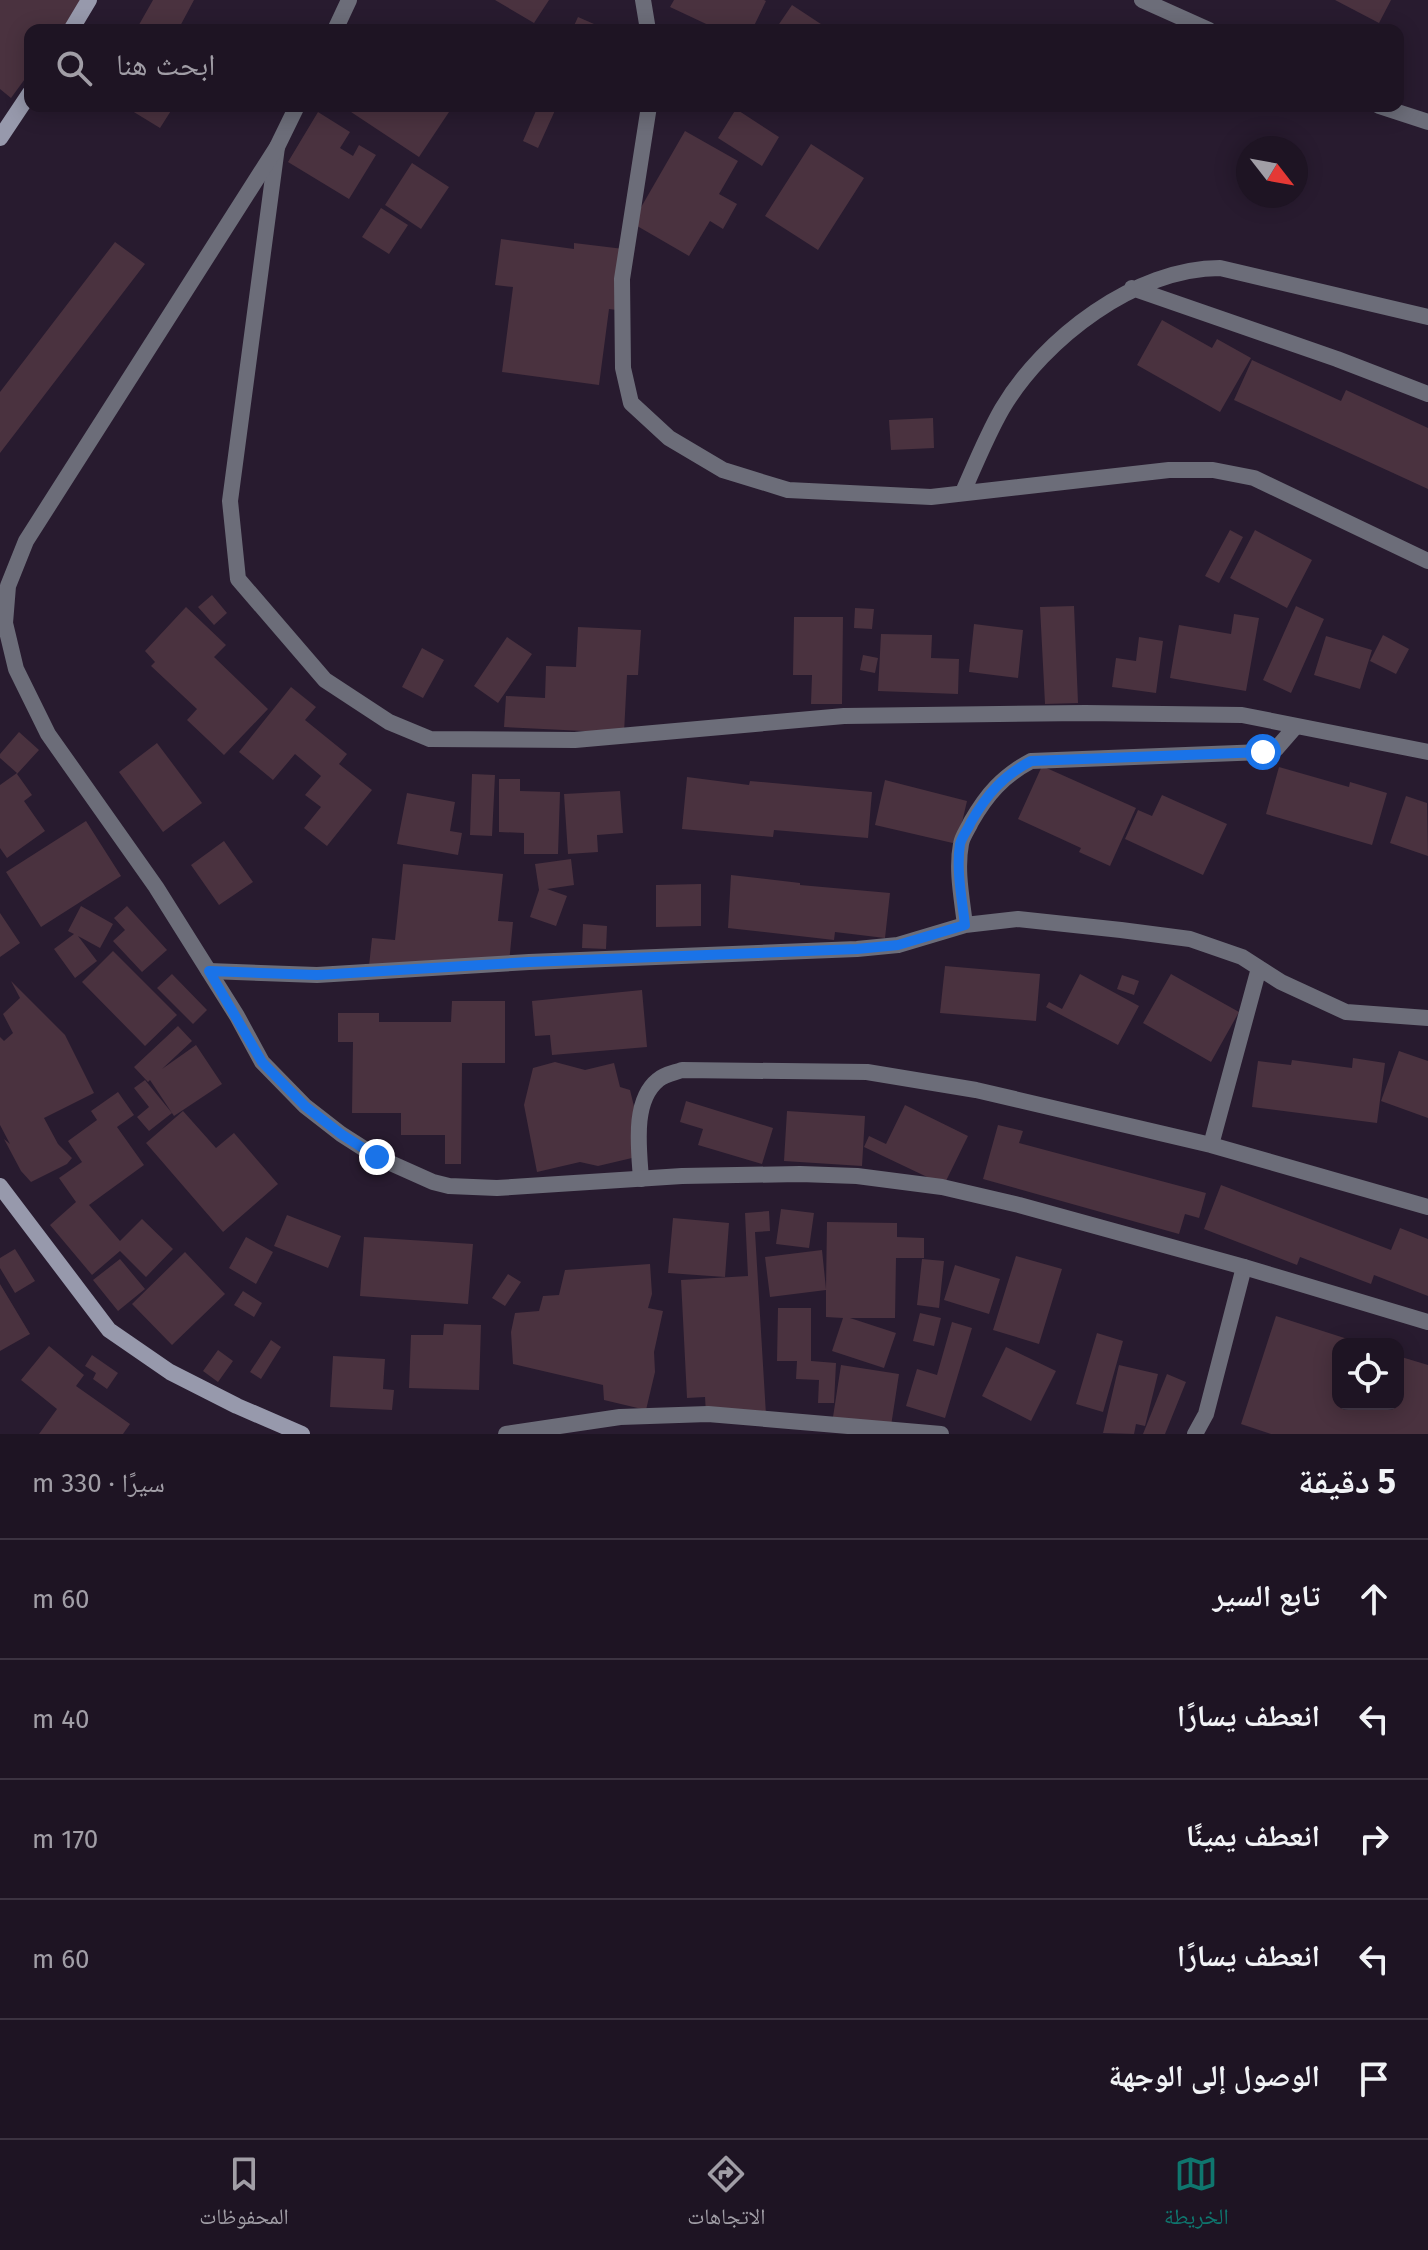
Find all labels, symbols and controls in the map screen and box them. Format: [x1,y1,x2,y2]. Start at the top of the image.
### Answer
search box [24,24,1404,112]
icon: search [52,46,96,90]
text: ابحث هنا [116,47,215,83]
north arrow [1236,136,1308,208]
route start [1245,734,1281,770]
route end [359,1139,395,1175]
map controls [1332,1338,1404,1410]
button: locate [1332,1338,1404,1410]
text: 5 دقيقة [1298,1461,1396,1502]
text: سيرًا · 330 m [32,1468,165,1499]
icon: ahead [1352,1577,1396,1621]
text: تابع السير [1213,1578,1320,1614]
text: 60 m [32,1584,90,1615]
icon: left [1352,1697,1396,1741]
text: انعطف يسارًا [1177,1698,1320,1734]
text: 40 m [32,1704,90,1735]
icon: right [1352,1817,1396,1861]
text: انعطف يمينًا [1186,1818,1320,1854]
text: 170 m [32,1824,98,1855]
icon: left [1352,1937,1396,1981]
text: انعطف يسارًا [1177,1938,1320,1974]
text: 60 m [32,1944,90,1975]
icon: arrive [1352,2057,1396,2101]
text: الوصول إلى الوجهة [1109,2058,1320,2094]
tab: المحفوظات [199,2152,289,2238]
tab: الاتجاهات [687,2152,765,2238]
tab: الخريطة [1164,2152,1229,2238]

